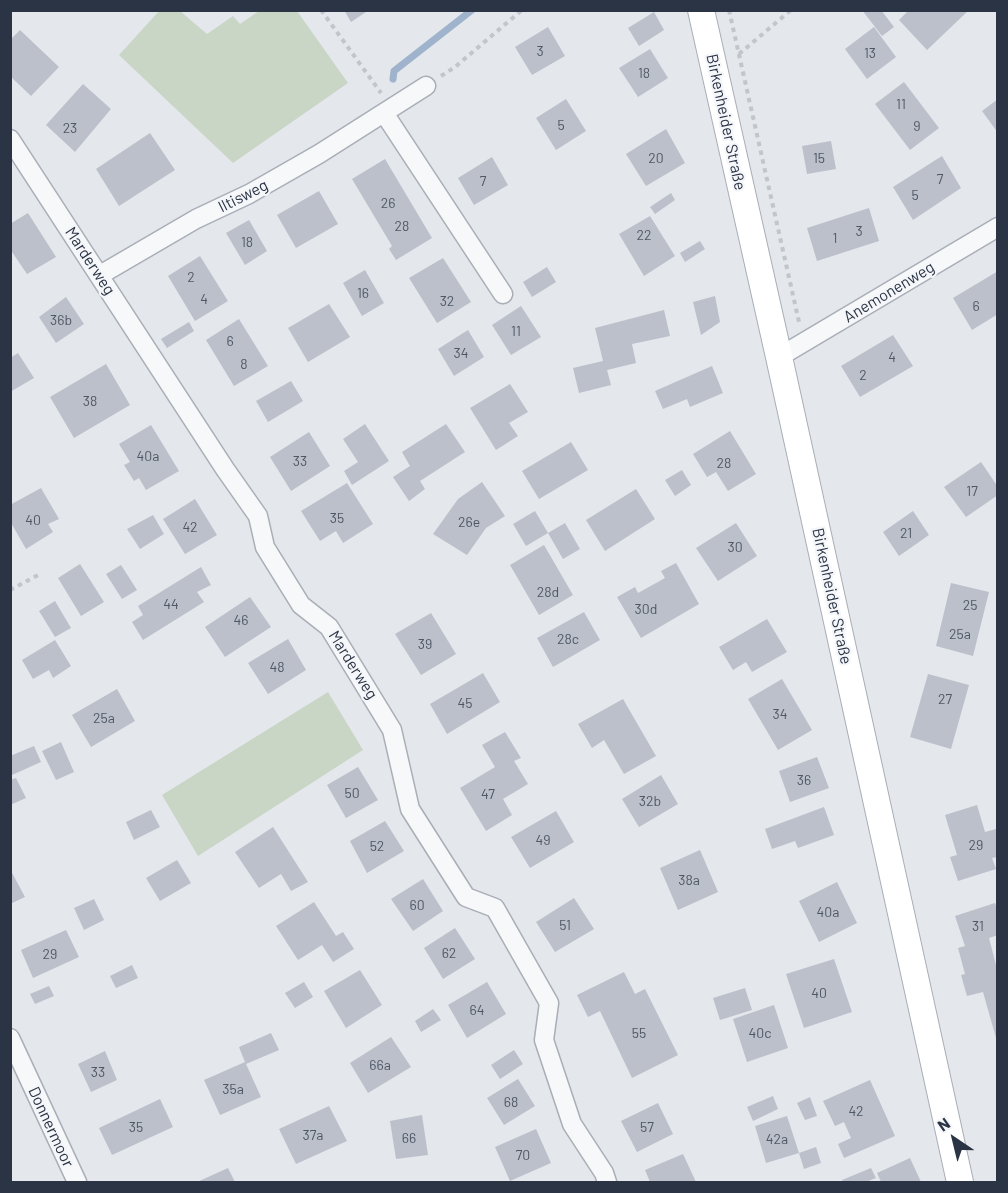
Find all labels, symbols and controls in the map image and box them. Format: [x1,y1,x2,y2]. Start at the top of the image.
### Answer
house number: 3 [536,43,544,59]
house number: 13 [864,45,876,61]
street label: Birkenheider Straße [702,52,750,192]
house number: 18 [638,65,650,81]
house number: 11 [896,96,906,112]
house number: 5 [557,117,565,133]
house number: 9 [913,118,921,134]
house number: 23 [63,120,77,136]
house number: 20 [648,150,664,166]
house number: 15 [813,150,825,166]
house number: 7 [937,171,943,187]
house number: 7 [480,173,486,189]
street label: Iltisweg [215,175,271,217]
house number: 5 [911,187,919,203]
house number: 26 [381,195,395,211]
house number: 28 [395,218,409,234]
street label: Marderweg [61,223,119,299]
house number: 3 [855,223,863,239]
house number: 22 [636,227,652,243]
house number: 1 [833,230,837,246]
house number: 18 [241,234,253,250]
street label: Anemonenweg [840,257,938,327]
house number: 2 [187,269,195,285]
house number: 16 [357,285,369,301]
house number: 4 [200,291,208,307]
house number: 32 [440,293,454,309]
house number: 6 [972,298,980,314]
house number: 36b [50,312,72,328]
house number: 11 [511,323,521,339]
house number: 6 [226,333,234,349]
house number: 34 [454,345,468,361]
house number: 4 [888,349,896,365]
house number: 8 [240,356,248,372]
house number: 2 [859,367,867,383]
house number: 38 [83,393,97,409]
house number: 40a [137,448,159,464]
house number: 33 [293,453,307,469]
house number: 28 [717,455,731,471]
house number: 17 [966,483,978,499]
house number: 35 [330,510,344,526]
house number: 40 [25,512,41,528]
house number: 26e [458,514,480,530]
house number: 42 [182,519,198,535]
house number: 21 [900,525,912,541]
street label: Birkenheider Straße [808,526,856,666]
house number: 30 [727,539,743,555]
house number: 28d [537,584,559,600]
house number: 44 [163,596,179,612]
house number: 25 [963,597,977,613]
house number: 30d [635,601,657,617]
house number: 46 [234,612,248,628]
house number: 25a [949,626,971,642]
street label: Marderweg [324,627,382,703]
house number: 28c [557,631,579,647]
house number: 39 [418,636,432,652]
house number: 48 [269,659,285,675]
house number: 27 [938,691,952,707]
house number: 45 [458,695,472,711]
house number: 34 [773,706,787,722]
house number: 25a [93,710,115,726]
house number: 36 [797,772,811,788]
house number: 50 [344,785,360,801]
house number: 47 [481,786,495,802]
house number: 32b [639,793,661,809]
house number: 49 [535,832,551,848]
house number: 29 [969,837,983,853]
house number: 52 [370,838,384,854]
house number: 38a [678,872,700,888]
house number: 60 [409,897,425,913]
house number: 40a [817,904,839,920]
house number: 51 [559,917,571,933]
house number: 31 [972,918,984,934]
house number: 62 [442,945,456,961]
house number: 29 [43,946,57,962]
house number: 40 [811,985,827,1001]
house number: 64 [470,1002,484,1018]
house number: 55 [632,1025,646,1041]
house number: 40c [749,1025,771,1041]
house number: 66a [369,1057,391,1073]
house number: 33 [91,1064,105,1080]
house number: 35a [222,1081,244,1097]
street label: Donnermoor [24,1084,78,1170]
house number: 68 [504,1094,518,1110]
house number: 42 [848,1103,864,1119]
north arrow [924,1109,984,1169]
text: N [934,1113,953,1135]
house number: 35 [129,1119,143,1135]
house number: 57 [640,1119,654,1135]
house number: 37a [303,1127,323,1143]
house number: 66 [402,1130,416,1146]
house number: 42a [766,1131,788,1147]
house number: 70 [516,1147,530,1163]

